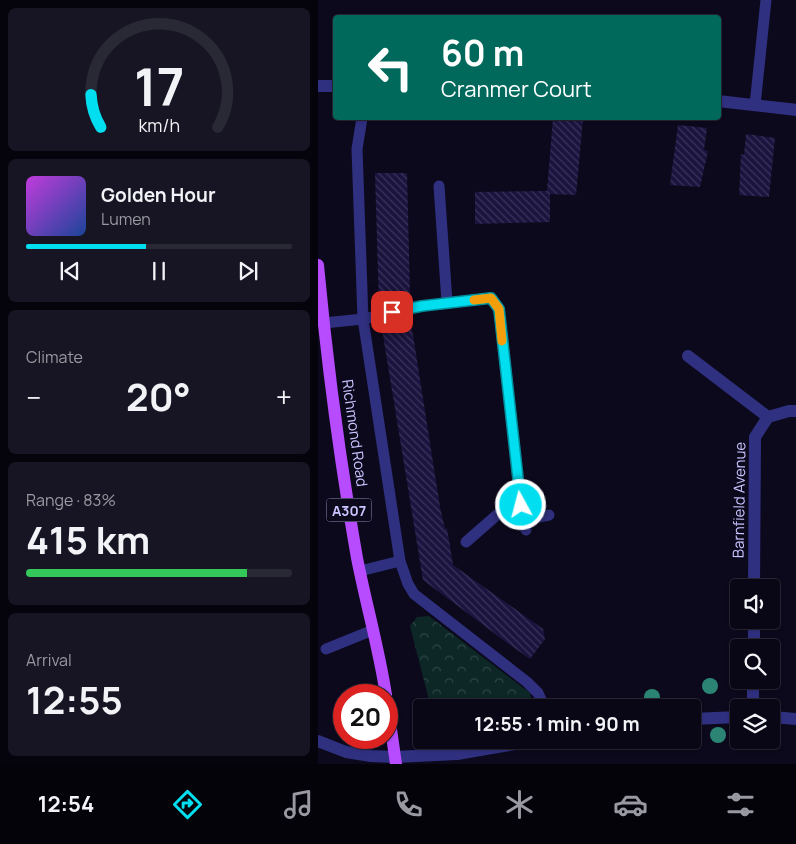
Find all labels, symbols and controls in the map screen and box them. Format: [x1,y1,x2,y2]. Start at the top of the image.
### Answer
text: 60 m [441,29,524,77]
icon: left [358,35,423,100]
text: 17 [134,51,184,122]
text: Cranmer Court [441,74,592,104]
text: km/h [138,113,180,137]
text: Golden Hour [101,182,215,208]
text: Lumen [101,208,151,230]
icon: previous [56,257,84,285]
icon: pause [145,257,173,285]
icon: next [234,257,262,285]
pin [371,291,413,333]
icon: arrive [378,298,406,326]
text: Climate [26,346,83,368]
text: 20° [126,370,191,422]
text: − [26,378,41,416]
text: + [276,378,292,416]
street label: Richmond Road [337,378,373,488]
street label: Barnfield Avenue [727,441,751,558]
position arrow [494,478,546,530]
text: Range · 83% [26,489,116,511]
road number: A307 [326,498,372,522]
text: 415 km [26,513,150,565]
map controls [730,579,780,749]
button: sound [730,579,780,629]
button: search [730,639,780,689]
text: Arrival [26,649,72,671]
text: 12:55 [26,673,123,725]
speed limit sign: 20 [333,684,398,749]
button: layers [730,699,780,749]
text: 12:55 · 1 min · 90 m [474,711,640,737]
icon: directions [170,787,205,822]
icon: music [281,787,316,822]
icon: phone [391,787,426,822]
icon: climate [502,787,537,822]
icon: car [613,787,648,822]
icon: filters [723,787,758,822]
text: 12:54 [38,789,94,819]

